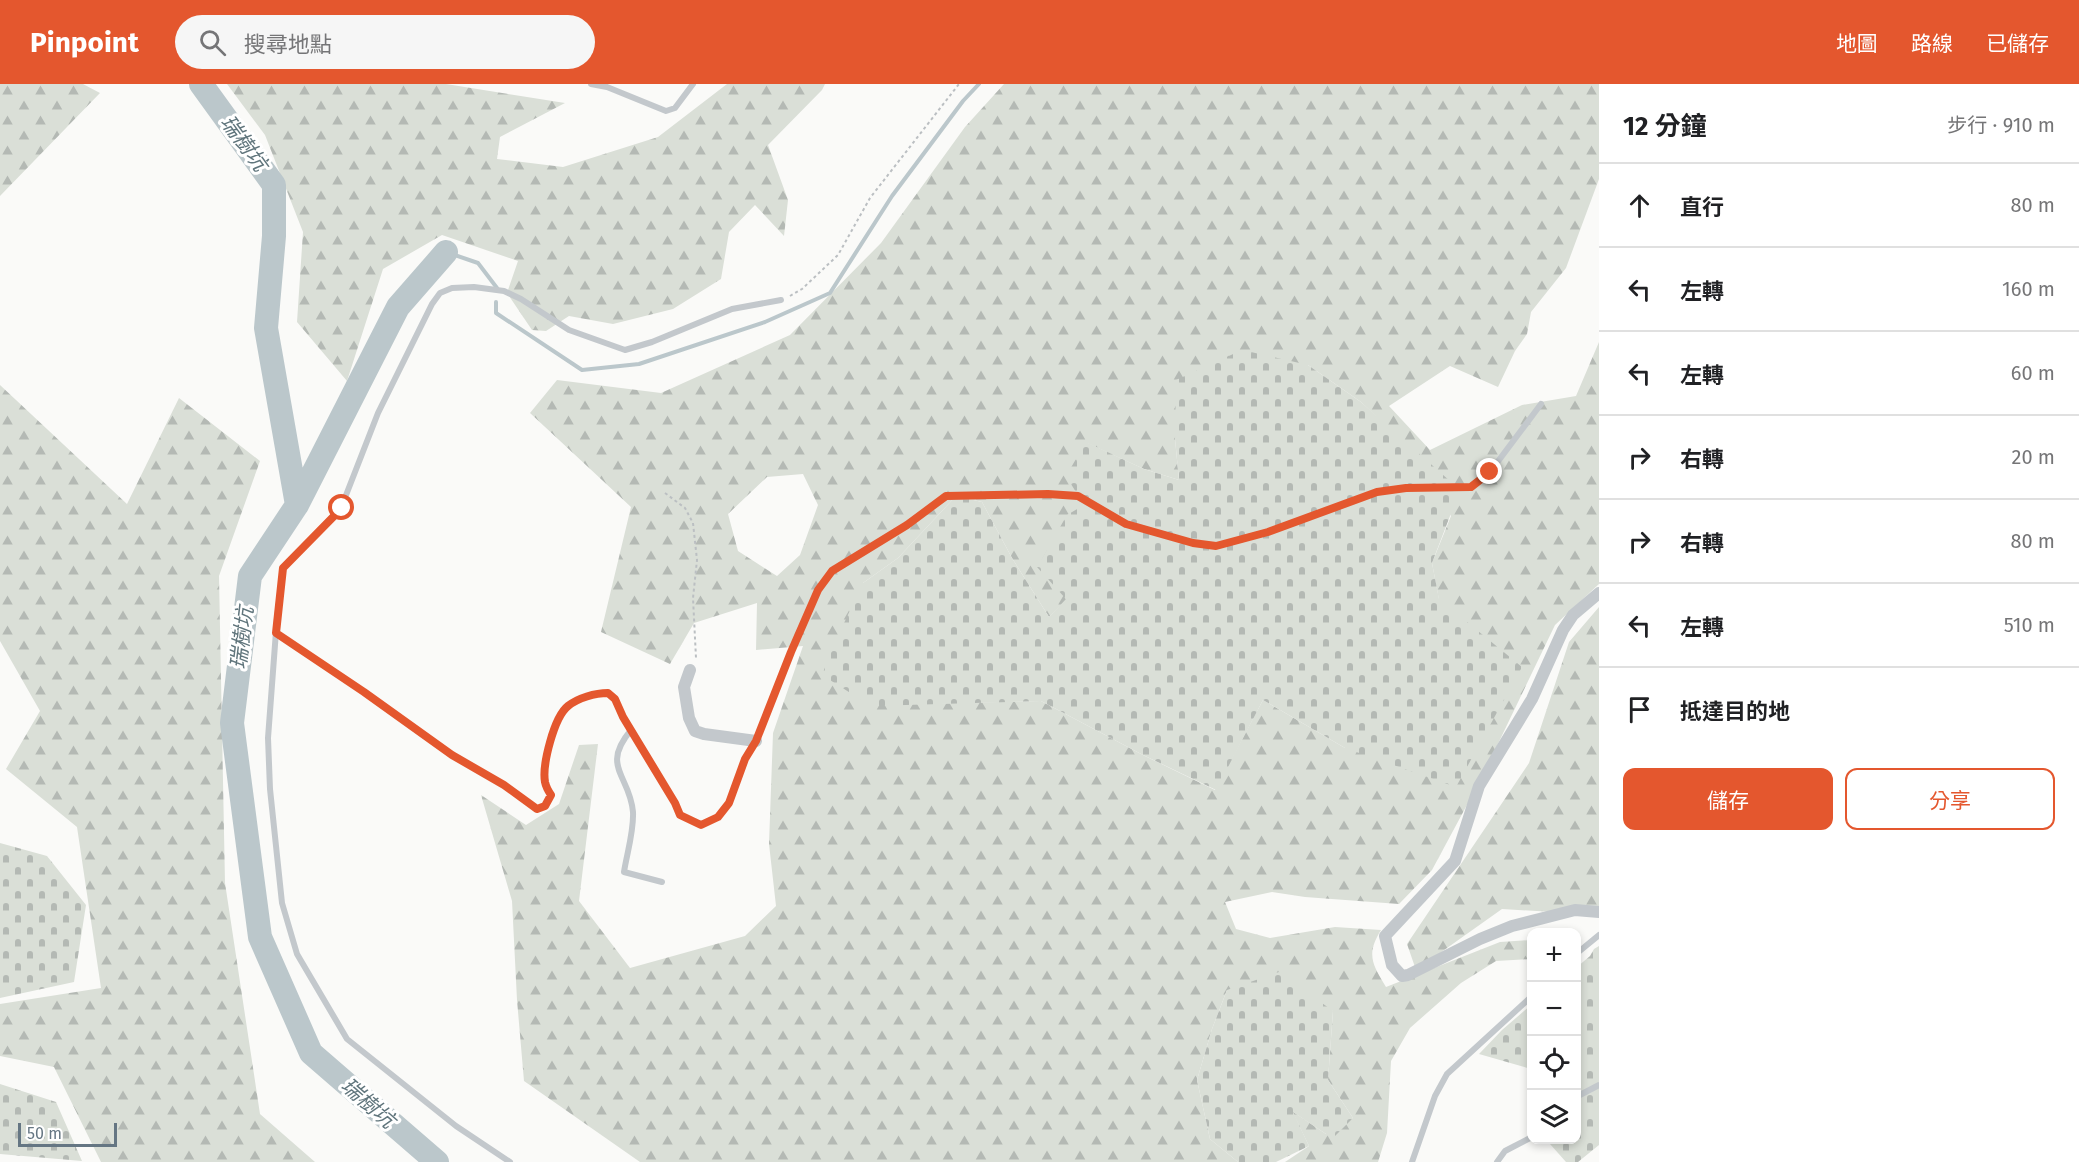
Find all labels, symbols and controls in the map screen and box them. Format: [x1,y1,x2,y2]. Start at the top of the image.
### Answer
search box [175,15,595,69]
text: Pinpoint [30,26,139,59]
icon: search [196,26,229,59]
text: 搜尋地點 [244,31,332,58]
text: 地圖 [1836,31,1878,57]
text: 路線 [1911,31,1953,57]
text: 已儲存 [1986,31,2049,57]
water label: 瑞樹坑 [215,110,275,179]
text: 12 分鐘 [1623,111,1707,142]
text: 步行 · 910 m [1947,113,2055,137]
icon: ahead [1623,189,1656,222]
text: 80 m [2010,193,2055,217]
text: 直行 [1680,194,1724,221]
icon: left [1623,273,1656,306]
text: 160 m [2002,277,2055,301]
text: 左轉 [1680,278,1724,305]
icon: left [1623,357,1656,390]
text: 60 m [2011,361,2055,385]
text: 左轉 [1680,362,1724,389]
icon: right [1623,441,1656,474]
text: 20 m [2012,445,2055,469]
text: 右轉 [1680,446,1724,473]
route end [1476,458,1502,484]
route start [328,494,354,520]
icon: right [1623,525,1656,558]
text: 80 m [2010,529,2055,553]
text: 右轉 [1680,530,1724,557]
water label: 瑞樹坑 [225,602,259,671]
icon: left [1623,609,1656,642]
text: 510 m [2004,613,2055,637]
text: 左轉 [1680,614,1724,641]
icon: arrive [1623,693,1656,726]
text: 抵達目的地 [1680,698,1790,725]
button: 儲存 [1623,768,1833,830]
button: 分享 [1845,768,2055,830]
map controls [1527,928,1581,1144]
button: + [1527,928,1581,982]
button: − [1527,982,1581,1036]
button: locate [1527,1036,1581,1090]
water label: 瑞樹坑 [336,1073,403,1135]
button: layers [1527,1090,1581,1144]
scale bar [18,1120,117,1148]
text: 50 m [27,1124,62,1143]

